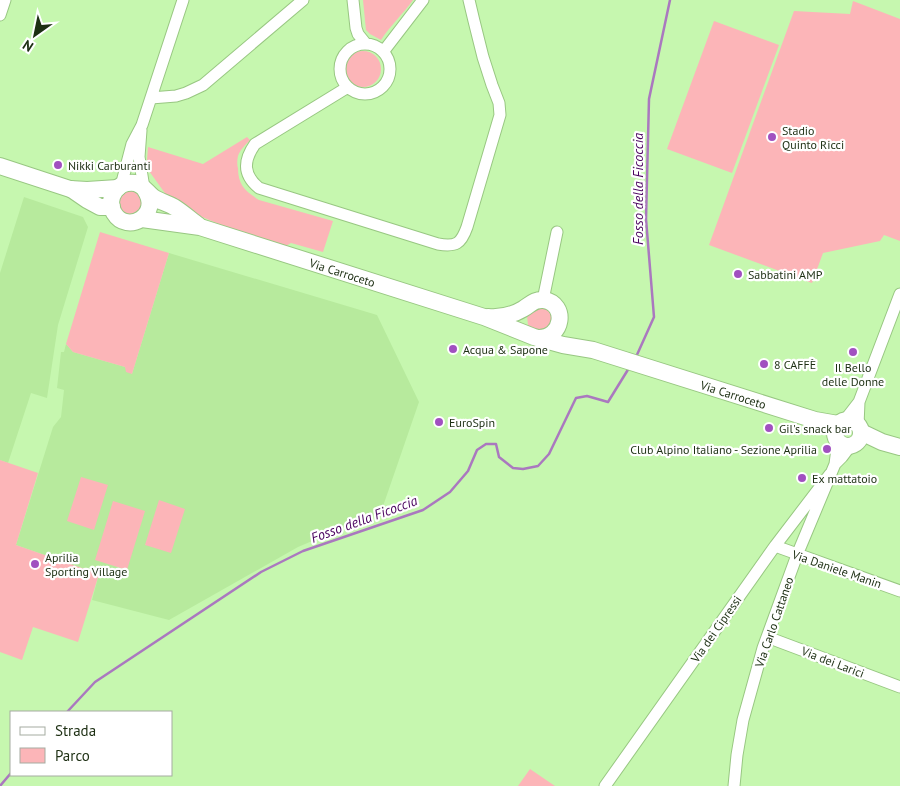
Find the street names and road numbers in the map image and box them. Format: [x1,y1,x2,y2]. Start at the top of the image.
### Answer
street label: Via Carroceto [307,254,377,290]
street label: Via Carroceto [698,377,768,412]
street label: Via Daniele Manin [789,546,884,591]
street label: Via Carlo Cattaneo [751,575,797,670]
street label: Via dei Cipressi [687,593,745,666]
street label: Via dei Larici [799,643,867,681]

